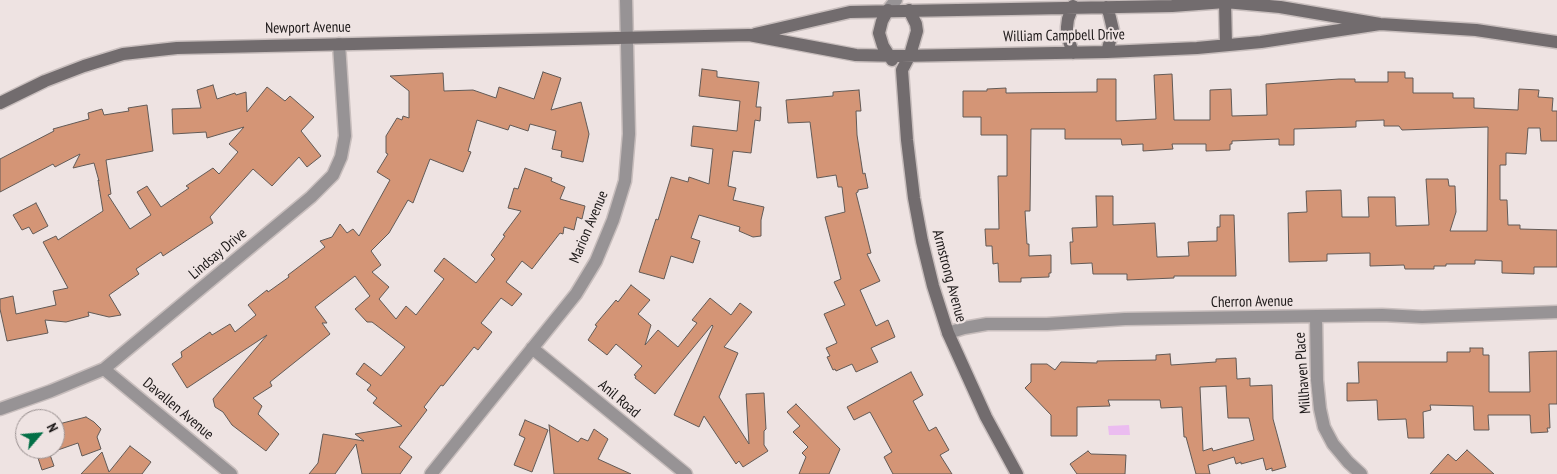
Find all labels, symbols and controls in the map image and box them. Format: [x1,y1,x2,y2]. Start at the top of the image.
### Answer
street label: Newport Avenue [265,18,351,38]
street label: William Campbell Drive [1003,26,1125,46]
street label: Marion Avenue [566,188,612,266]
street label: Lindsay Drive [186,225,250,283]
street label: Armstrong Avenue [928,228,970,324]
street label: Cherron Avenue [1211,292,1293,312]
street label: Millhaven Place [1291,332,1315,414]
street label: Davallen Avenue [139,374,217,444]
street label: Anil Road [594,376,644,422]
north arrow [15,409,65,459]
text: N [43,420,62,435]

